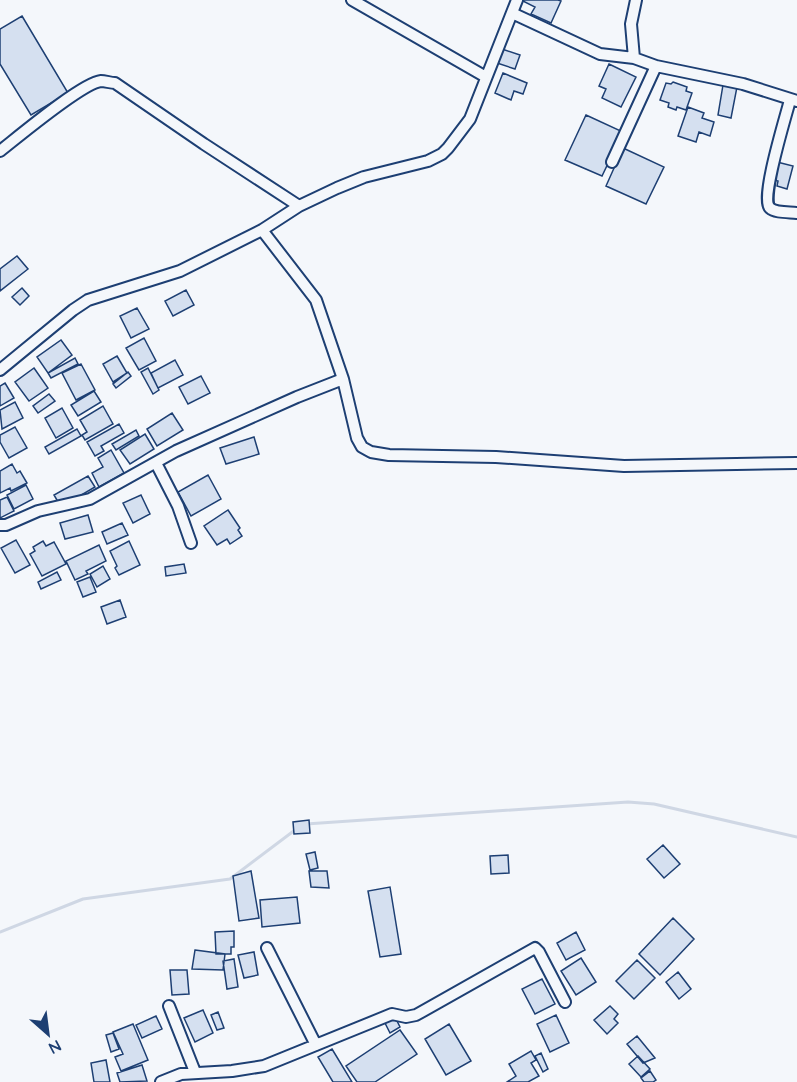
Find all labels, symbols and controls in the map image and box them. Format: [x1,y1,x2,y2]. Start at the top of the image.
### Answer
north arrow [18,1004,78,1064]
text: N [45,1036,65,1059]

